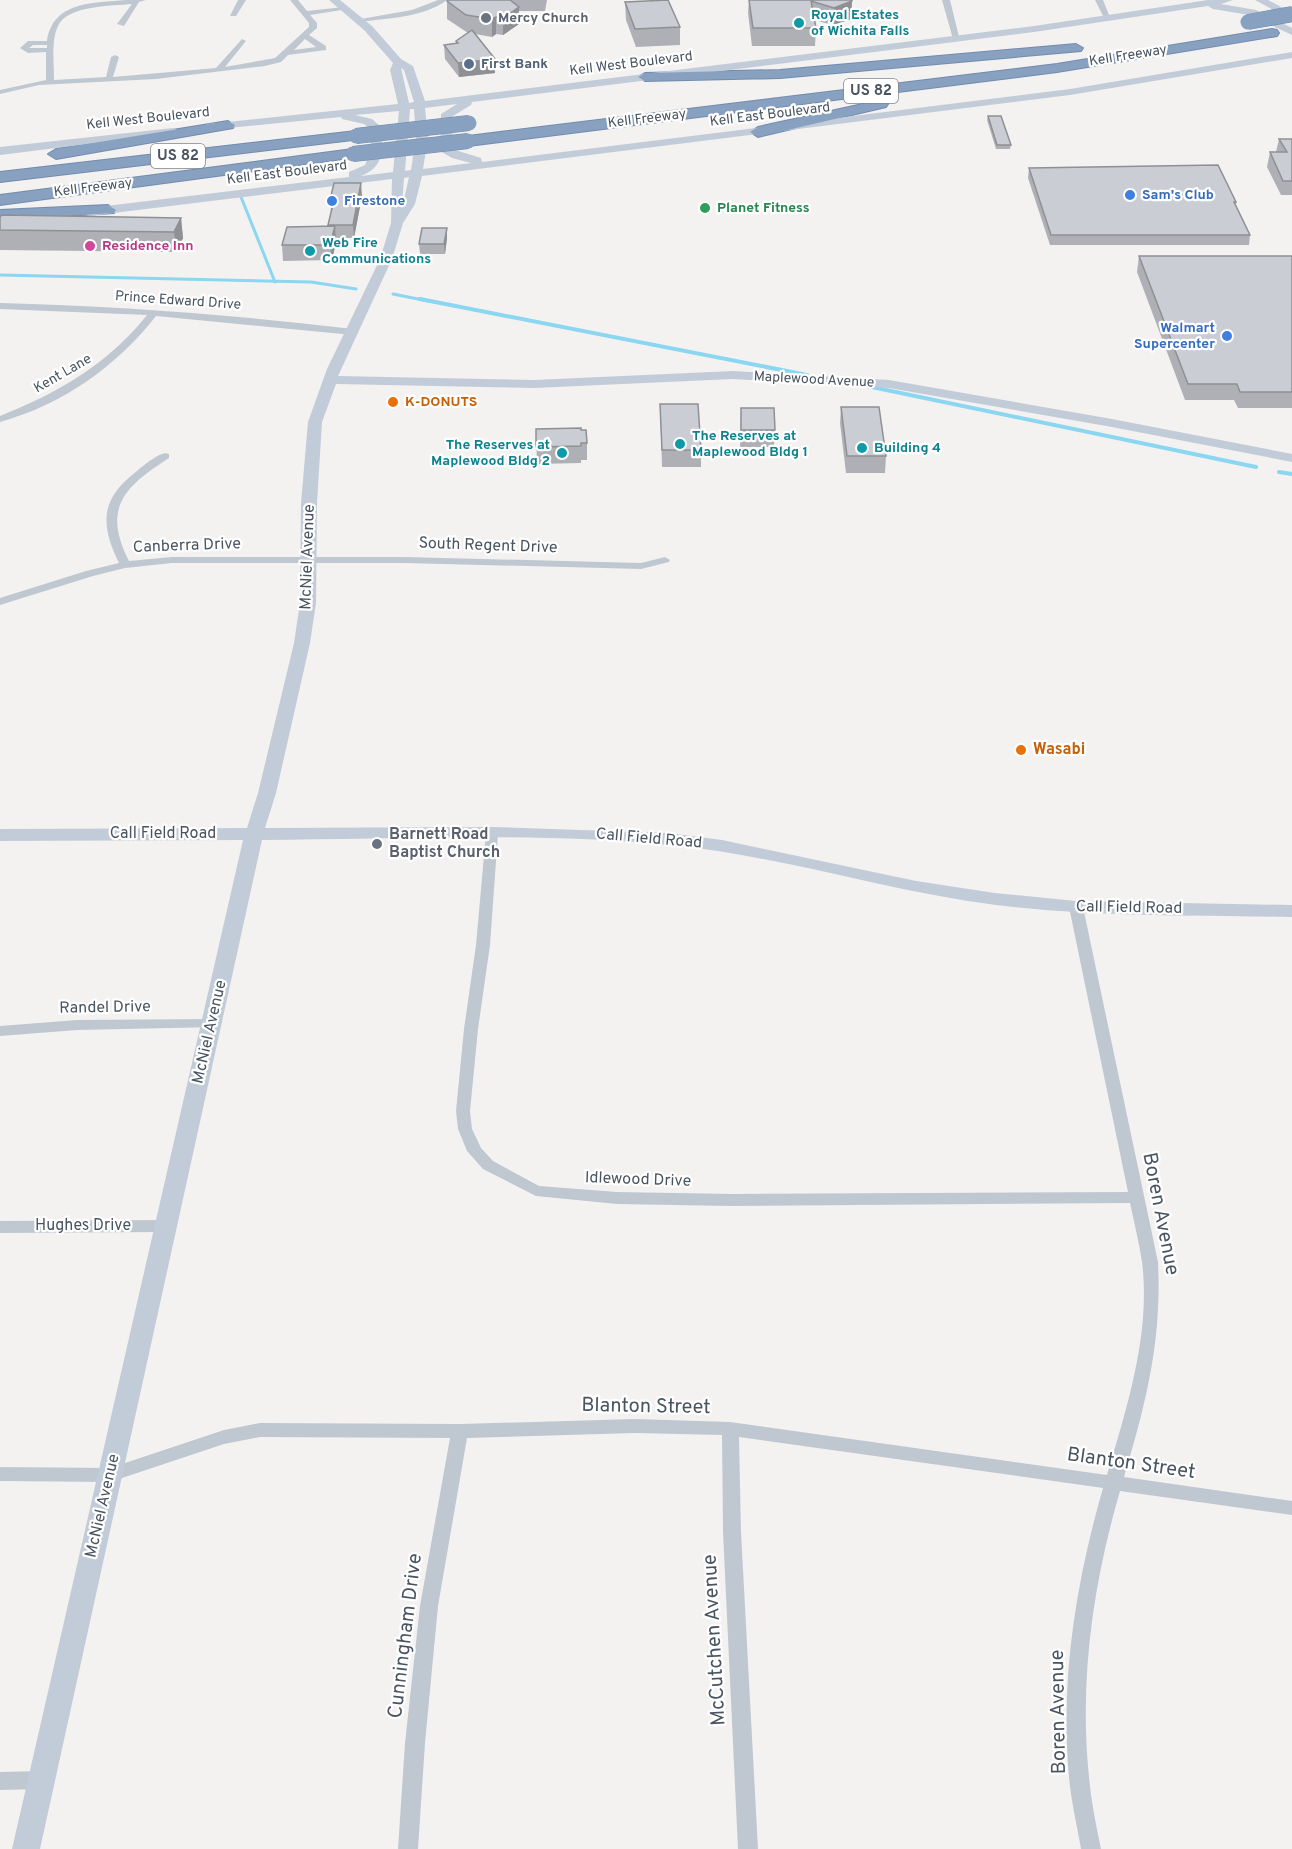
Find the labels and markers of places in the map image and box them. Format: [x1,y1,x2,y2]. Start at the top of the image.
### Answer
place label: Royal Estates of Wichita Falls [811,7,910,40]
place label: Mercy Church [498,10,588,27]
marker: Mercy Church [479,11,493,25]
marker: Royal Estates of Wichita Falls [792,16,806,30]
place label: First Bank [481,56,548,73]
marker: First Bank [462,57,476,71]
place label: Sam's Club [1142,187,1214,204]
marker: Sam's Club [1123,188,1137,202]
place label: Firestone [344,193,405,210]
marker: Firestone [325,194,339,208]
place label: Planet Fitness [717,200,810,217]
marker: Planet Fitness [698,201,712,215]
place label: Web Fire Communications [322,235,431,268]
place label: Residence Inn [102,238,194,255]
marker: Residence Inn [83,239,97,253]
marker: Web Fire Communications [303,244,317,258]
place label: Walmart Supercenter [1134,320,1215,353]
marker: Walmart Supercenter [1220,329,1234,343]
place label: K-DONUTS [405,394,477,411]
marker: K-DONUTS [386,395,400,409]
place label: The Reserves at Maplewood Bldg 1 [692,428,808,461]
place label: The Reserves at Maplewood Bldg 2 [431,437,550,470]
marker: The Reserves at Maplewood Bldg 1 [673,437,687,451]
place label: Building 4 [874,440,941,457]
marker: Building 4 [855,441,869,455]
marker: The Reserves at Maplewood Bldg 2 [555,446,569,460]
place label: Wasabi [1033,740,1085,760]
marker: Wasabi [1014,743,1028,757]
place label: Barnett Road Baptist Church [389,825,500,863]
marker: Barnett Road Baptist Church [370,837,384,851]

